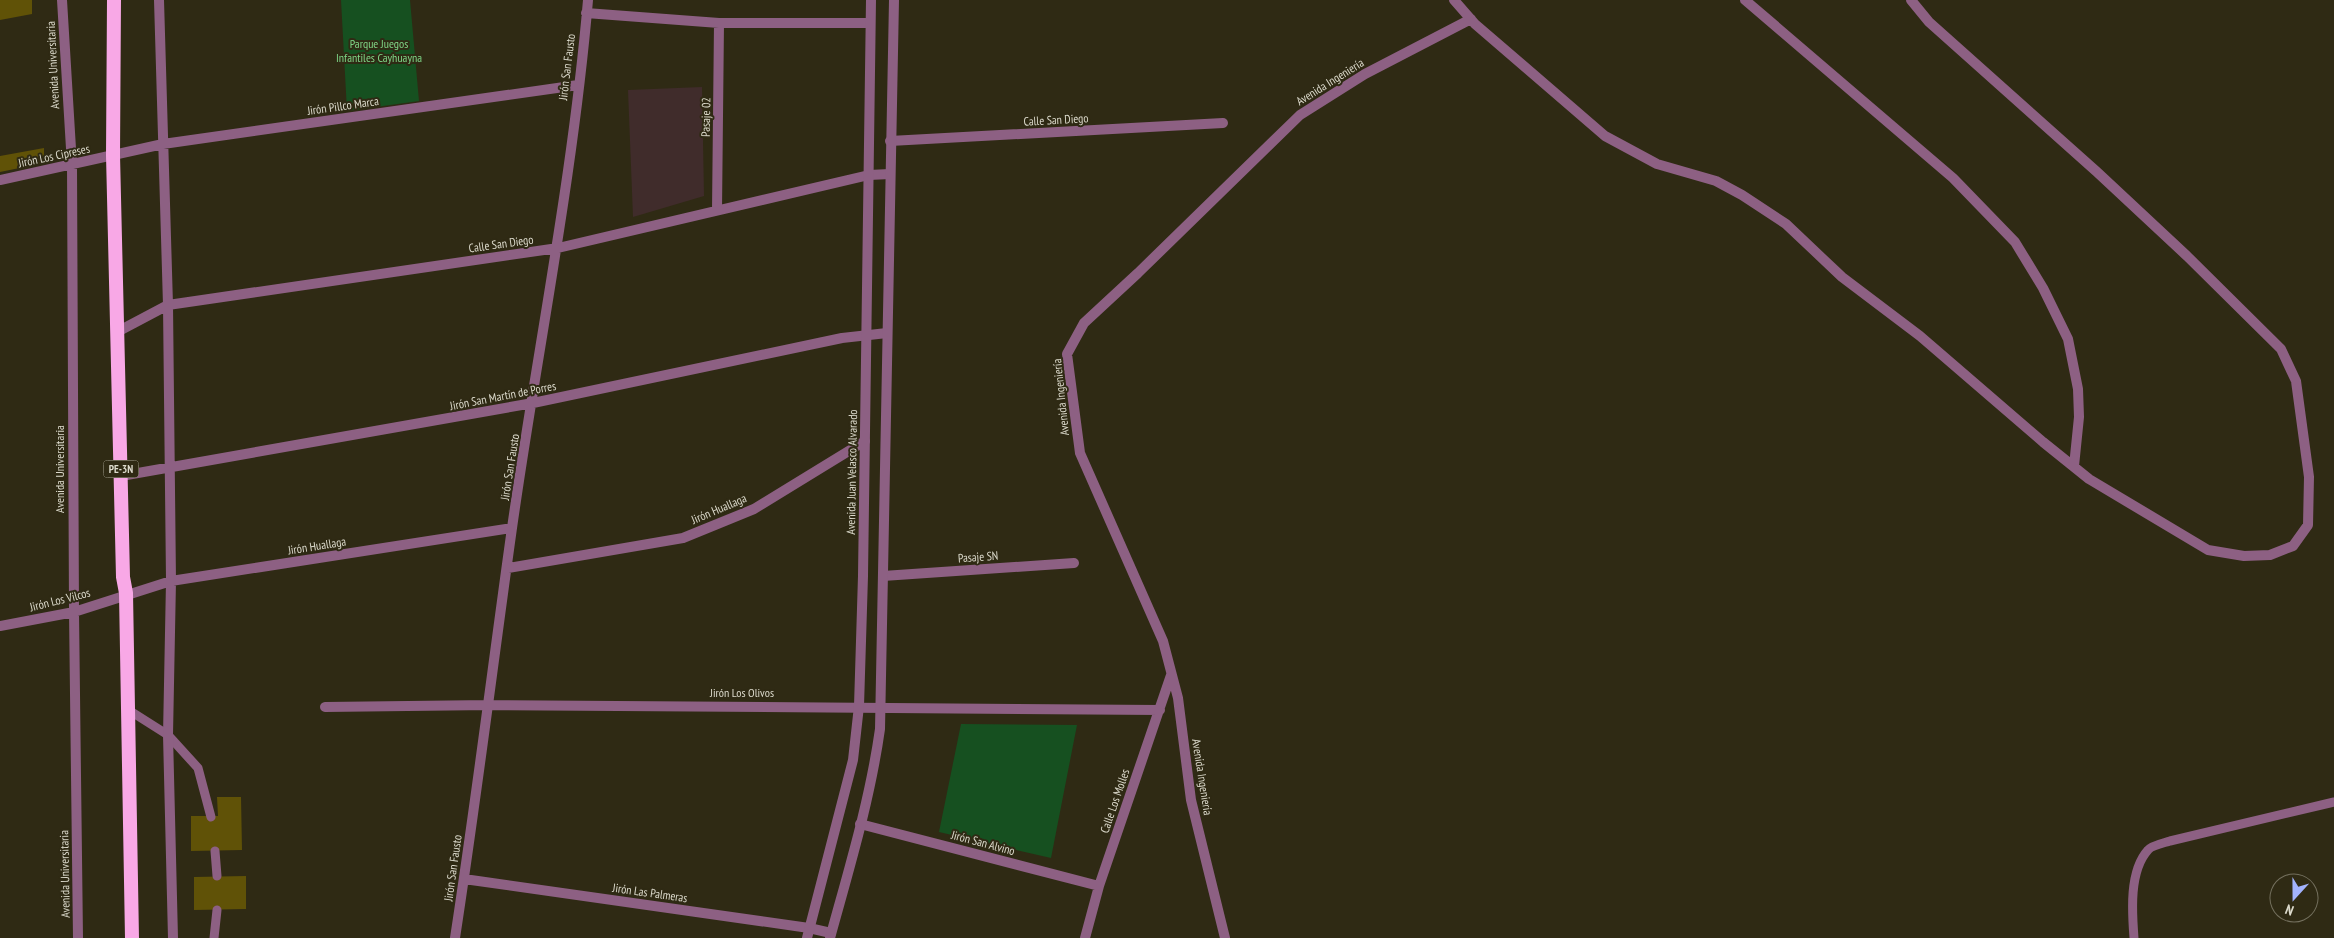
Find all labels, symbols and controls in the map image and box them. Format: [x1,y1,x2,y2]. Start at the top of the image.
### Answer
street label: Avenida Universitaria [43,21,62,109]
street label: Jirón San Fausto [555,33,578,102]
park label: Parque Juegos Infantiles Cayhuayna [336,36,422,65]
street label: Avenida Ingeniería [1293,55,1367,108]
street label: Jirón Pillco Marca [305,93,380,118]
street label: Pasaje 02 [698,97,713,137]
street label: Calle San Diego [1023,110,1089,129]
street label: Jirón Los Cipreses [16,141,91,171]
street label: Calle San Diego [468,232,534,255]
street label: Avenida Ingeniería [1049,358,1072,436]
street label: Jirón San Martín de Porres [448,378,557,413]
street label: Avenida Juan Velasco Alvarado [843,409,860,535]
street label: Avenida Universitaria [52,425,67,513]
street label: Jirón San Fausto [497,433,522,502]
road number: PE-3N [104,460,138,478]
street label: Jirón Huallaga [688,490,749,527]
street label: Jirón Huallaga [286,533,347,558]
street label: Pasaje SN [957,548,999,565]
street label: Jirón Los Vilcos [27,585,92,615]
street label: Jirón Los Olivos [709,685,774,700]
street label: Avenida Ingeniería [1189,738,1216,816]
street label: Calle Los Molles [1097,767,1133,835]
street label: Jirón San Alvino [949,827,1017,858]
street label: Avenida Universitaria [56,830,73,918]
street label: Jirón San Fausto [440,834,465,903]
north arrow [2269,873,2319,923]
street label: Jirón Las Palmeras [611,880,689,905]
text: N [2283,900,2296,920]

